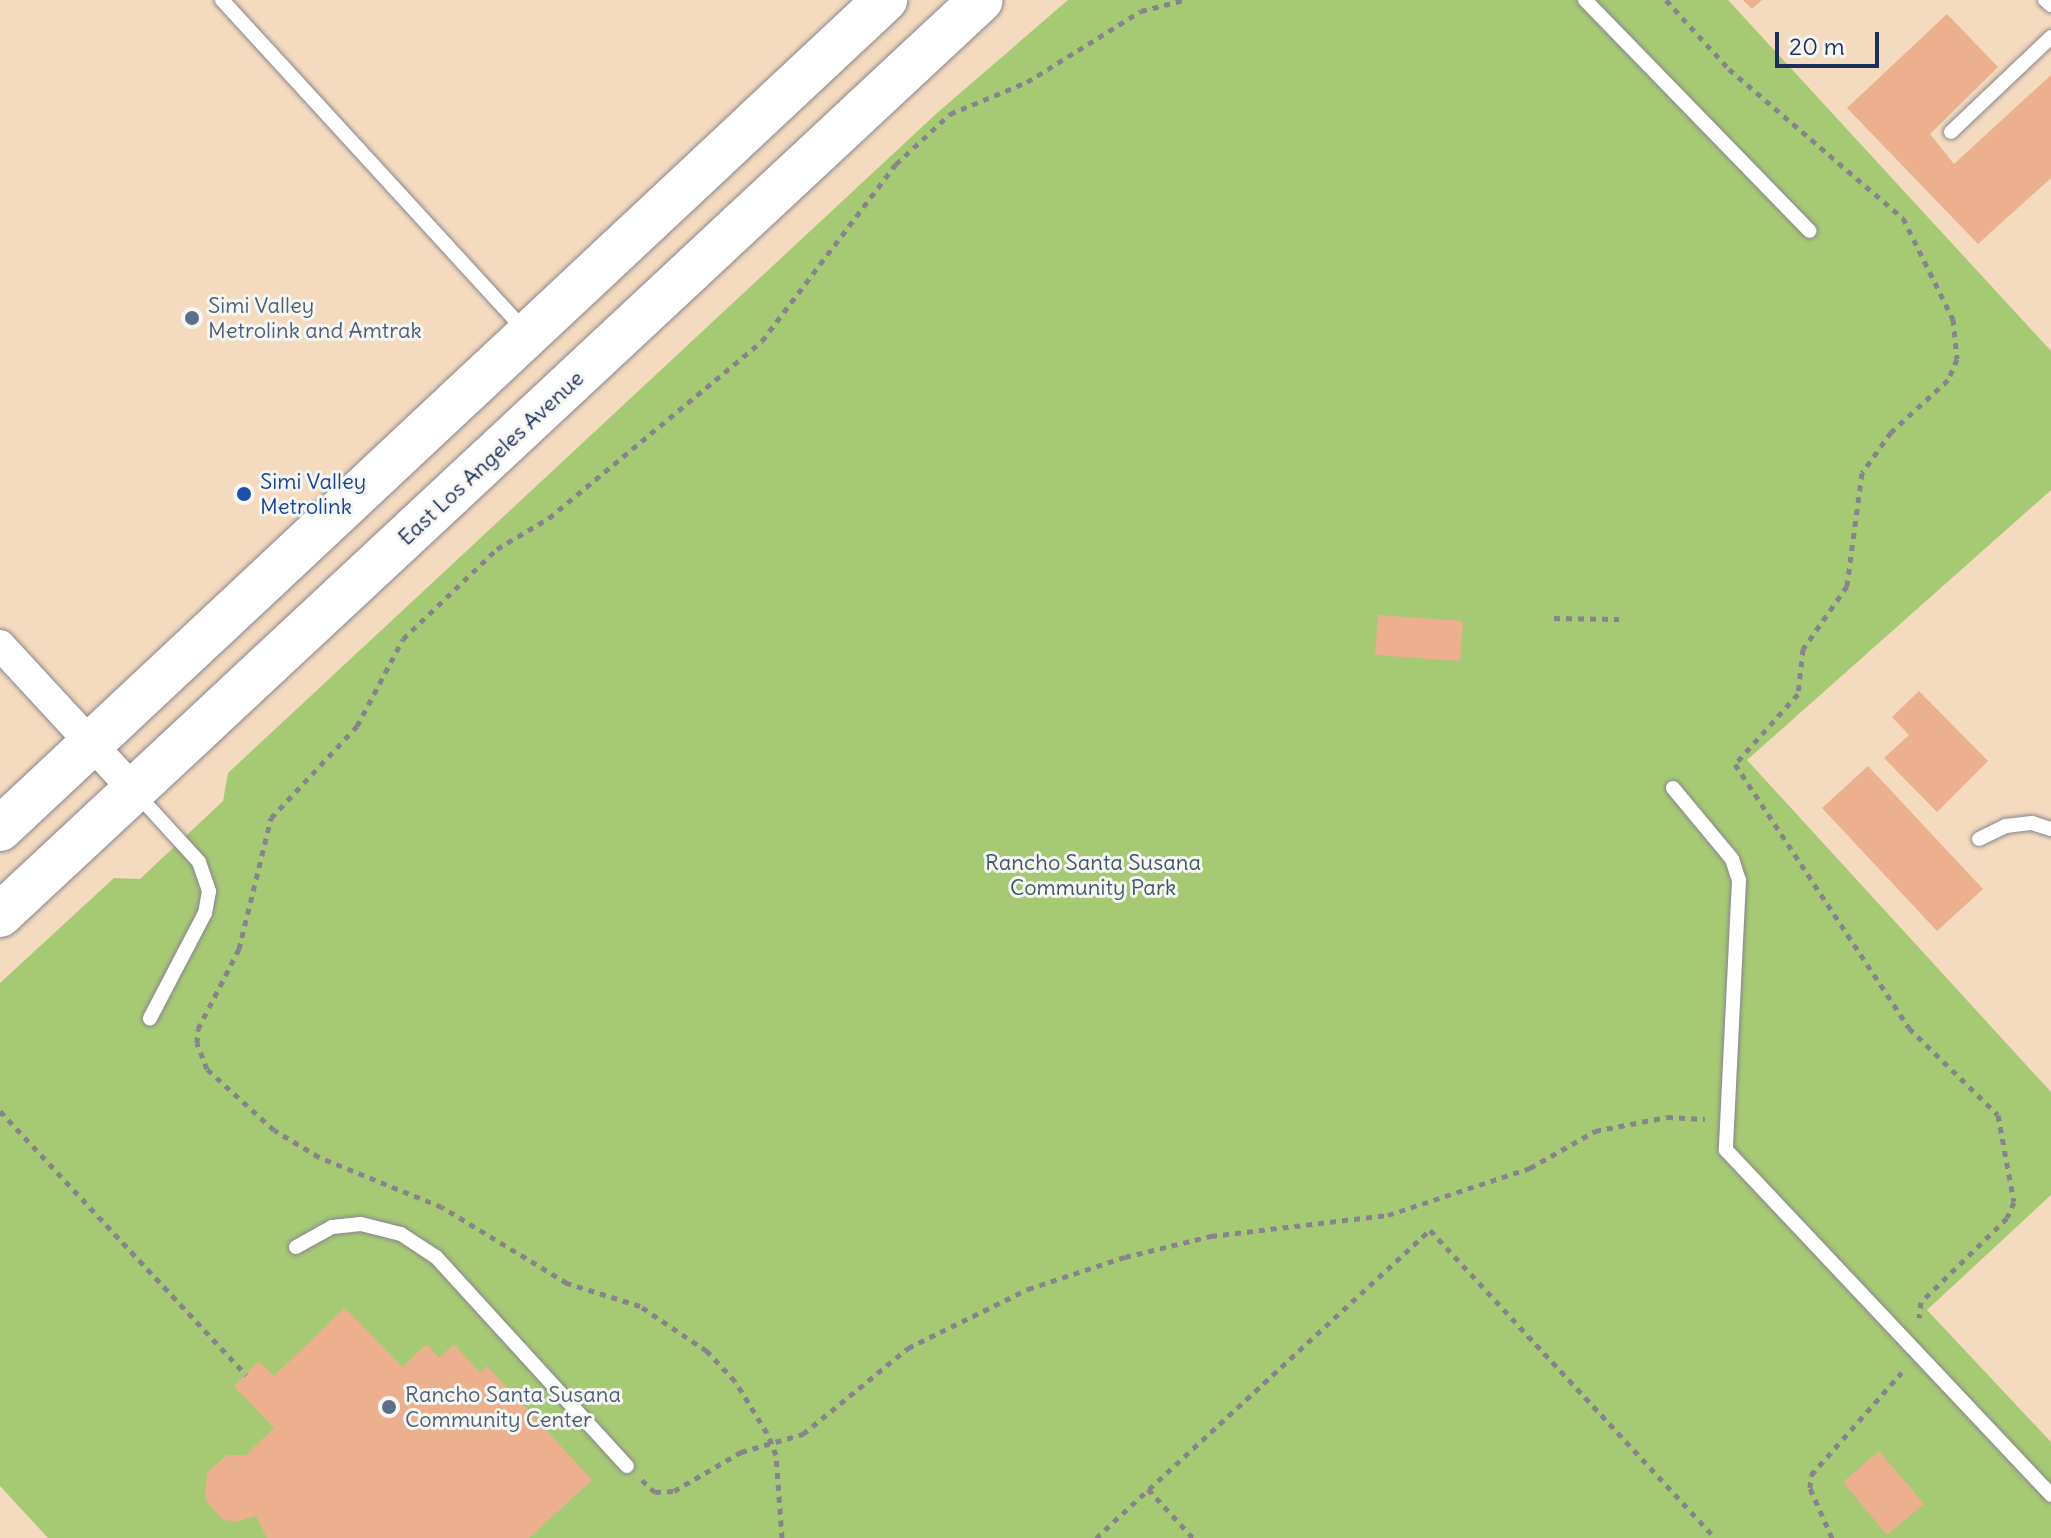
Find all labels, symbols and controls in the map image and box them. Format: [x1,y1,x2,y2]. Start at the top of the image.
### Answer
scale bar [1779,16,1883,66]
text: 20 m [1789,31,1845,61]
place label: Simi Valley Metrolink and Amtrak [208,292,422,344]
marker: Simi Valley Metrolink and Amtrak [183,309,201,327]
street label: East Los Angeles Avenue [393,365,589,551]
place label: Simi Valley Metrolink [260,468,366,520]
marker: Simi Valley Metrolink [235,485,253,503]
park label: Rancho Santa Susana Community Park [985,849,1201,900]
place label: Rancho Santa Susana Community Center [405,1381,621,1432]
marker: Rancho Santa Susana Community Center [380,1398,398,1416]

